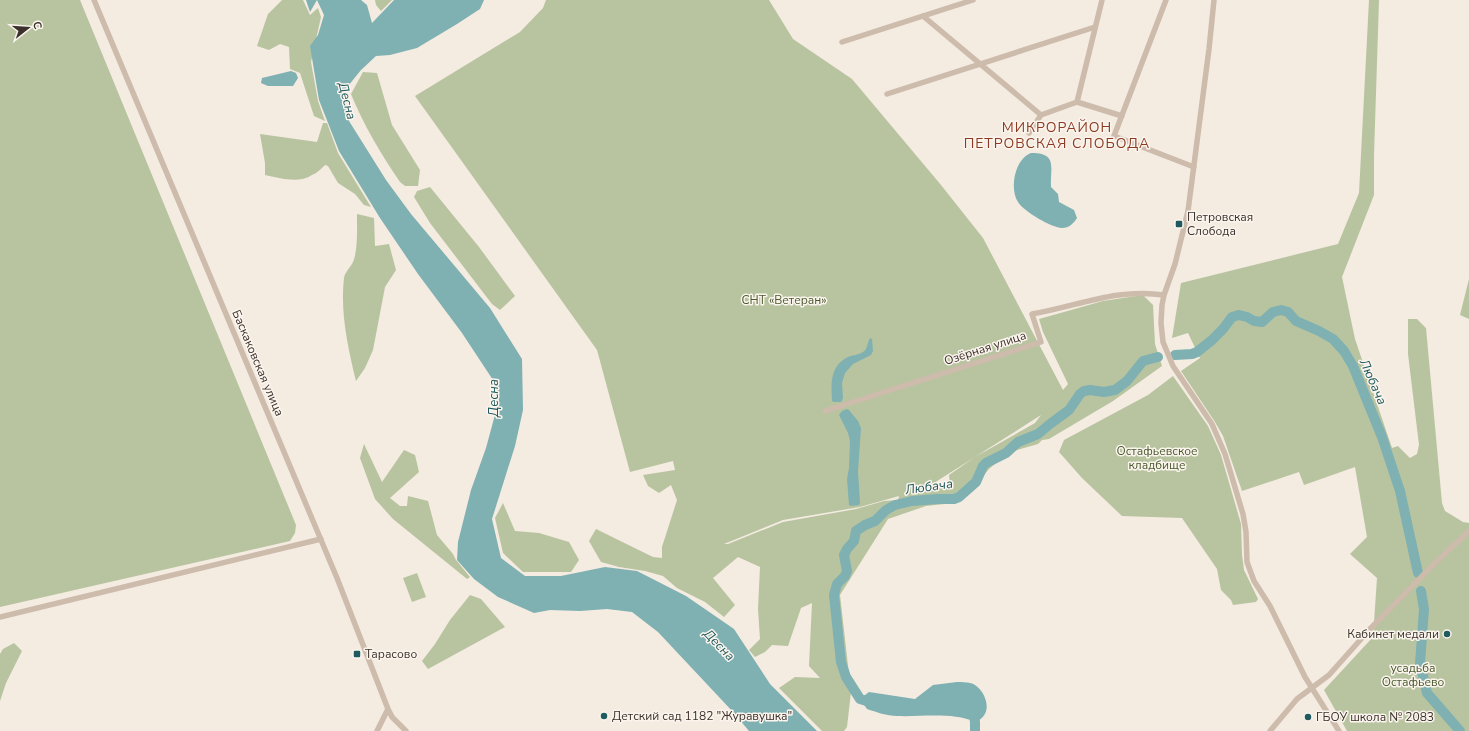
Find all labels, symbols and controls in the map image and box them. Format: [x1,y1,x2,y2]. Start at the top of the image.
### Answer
north arrow [8,8,48,48]
text: С [29,19,46,31]
water label: Десна [333,79,360,122]
district label: МИКРОРАЙОН ПЕТРОВСКАЯ СЛОБОДА [964,118,1150,153]
place label: Петровская Слобода [1187,209,1253,239]
marker: Петровская Слобода [1174,219,1184,229]
park label: СНТ «Ветеран» [741,292,827,308]
street label: Баскаковская улица [228,307,288,419]
street label: Озёрная улица [942,327,1028,369]
water label: Любача [1355,355,1391,408]
water label: Десна [485,379,503,418]
park label: Остафьевское кладбище [1116,443,1198,473]
water label: Любача [903,475,954,499]
water label: Десна [699,624,739,665]
place label: Кабинет медали [1347,626,1439,642]
marker: Кабинет медали [1442,629,1452,639]
place label: Тарасово [365,646,417,662]
marker: Тарасово [352,649,362,659]
park label: усадьба Остафьево [1382,660,1444,690]
place label: Детский сад 1182 "Журавушка" [612,708,792,724]
place label: ГБОУ школа № 2083 [1316,709,1434,725]
marker: Детский сад 1182 "Журавушка" [599,711,609,721]
marker: ГБОУ школа № 2083 [1303,712,1313,722]

